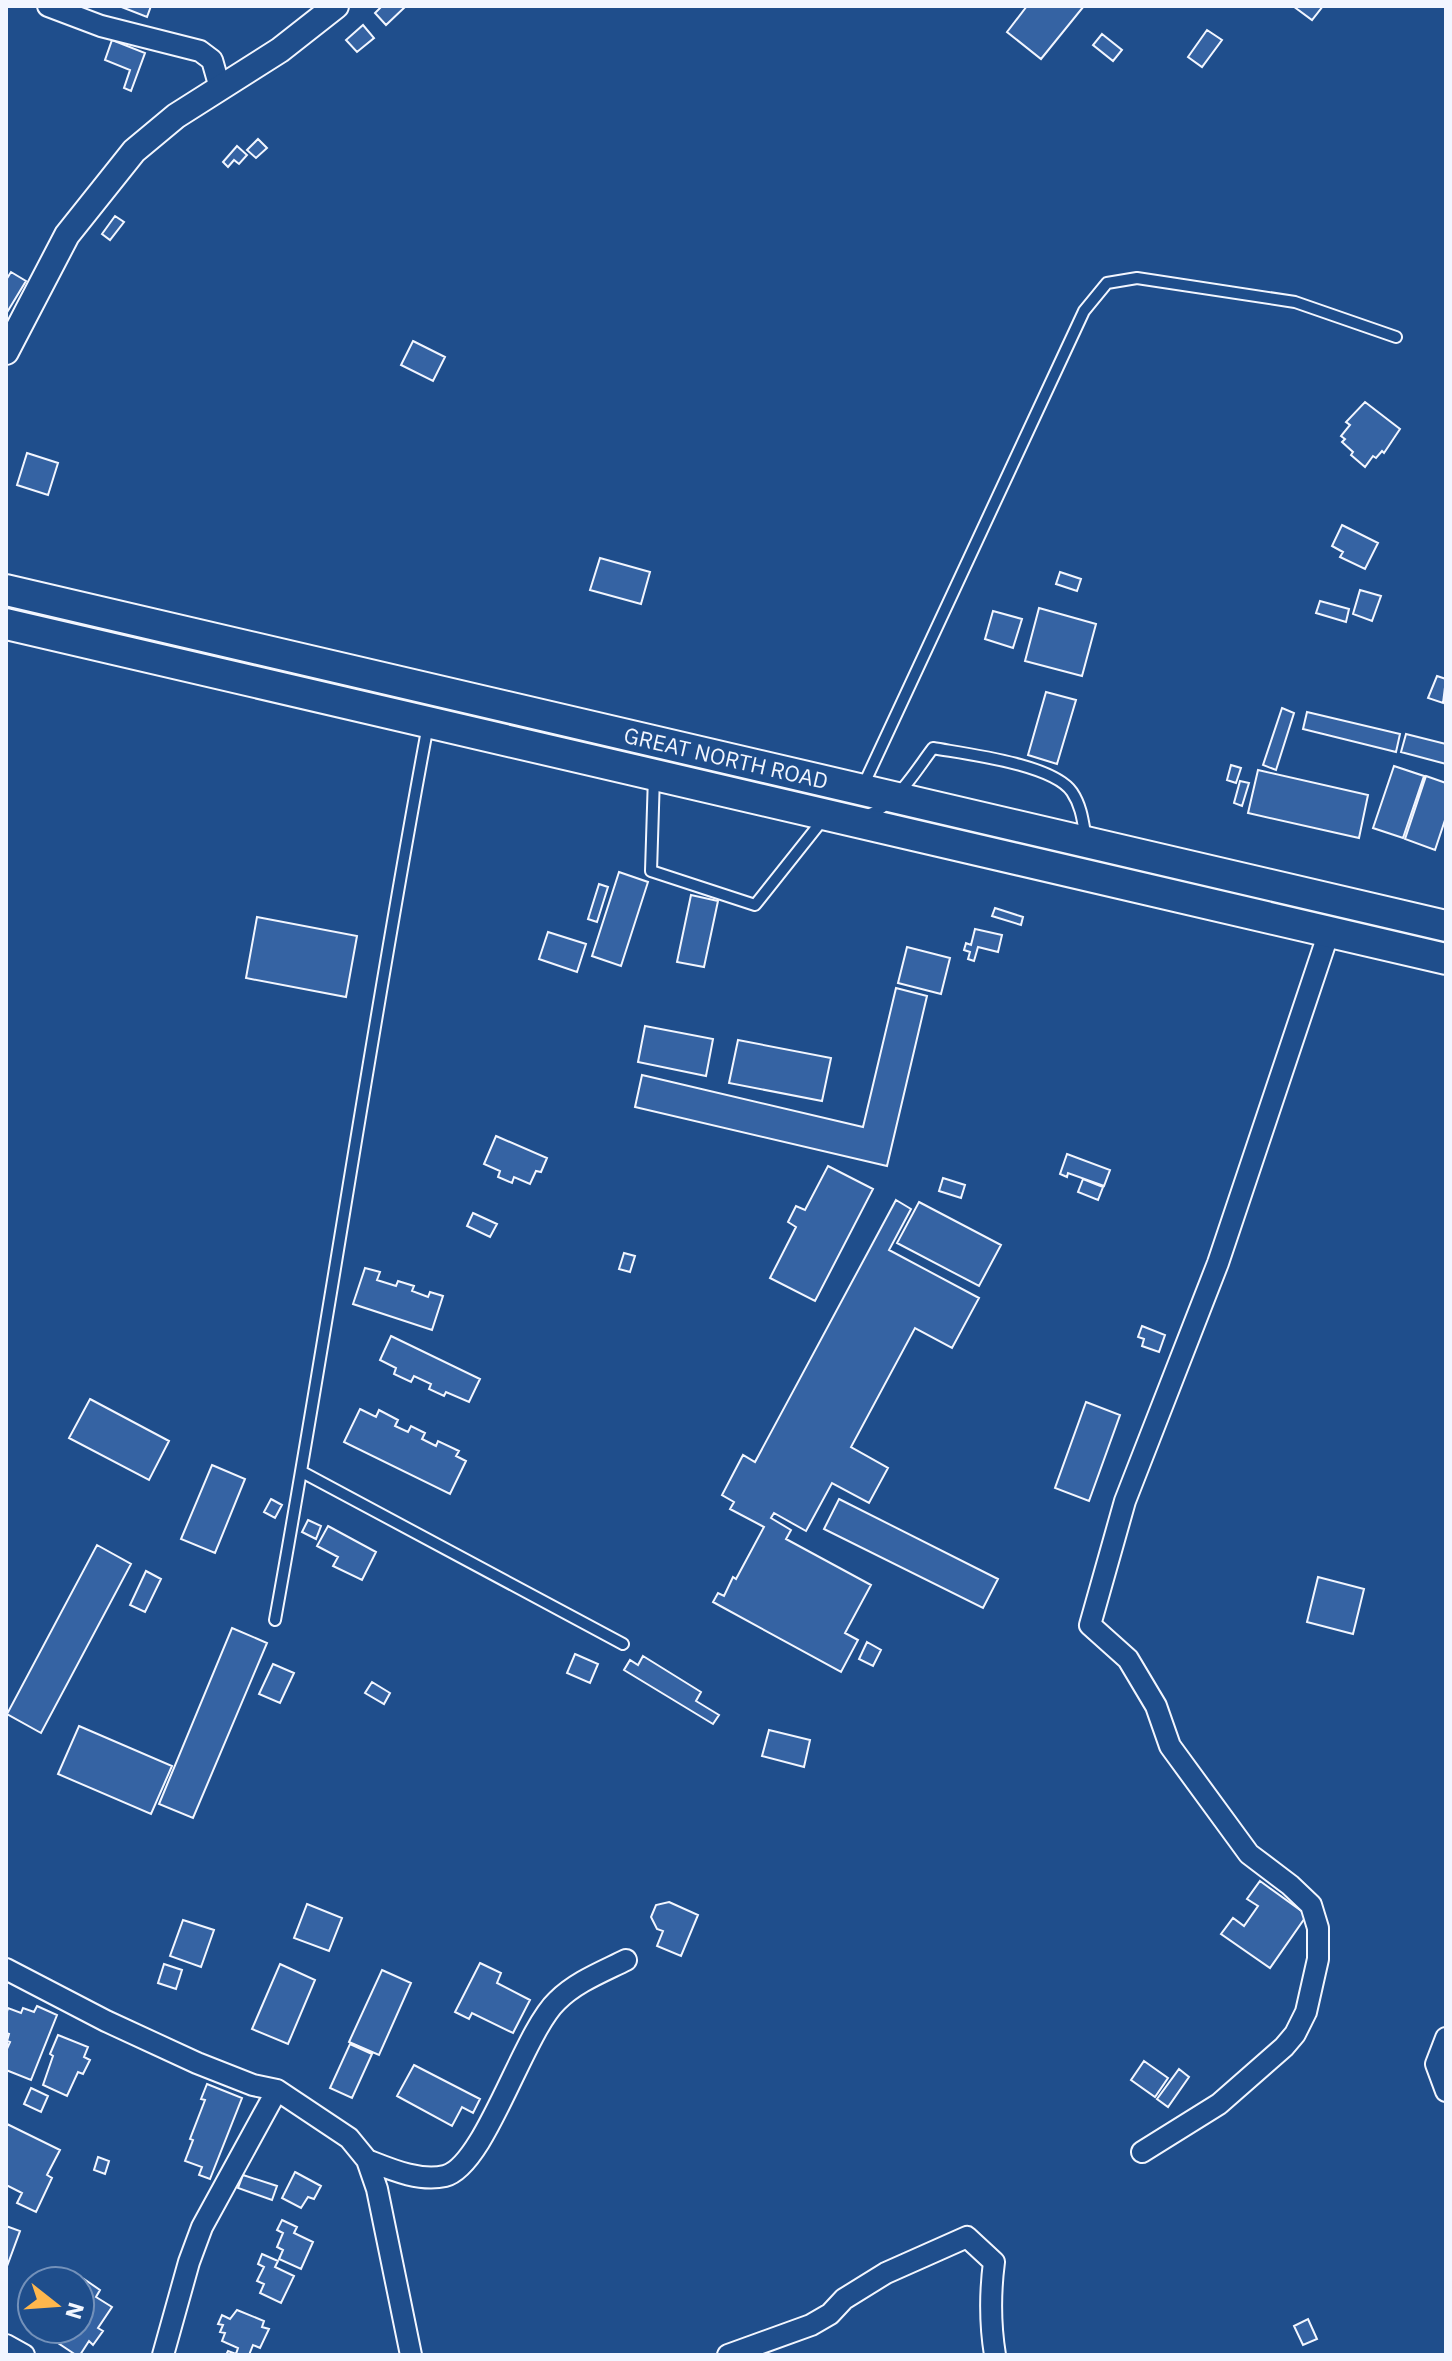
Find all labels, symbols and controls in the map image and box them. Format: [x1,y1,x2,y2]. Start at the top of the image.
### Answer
street label: GREAT NORTH ROAD [621,720,831,795]
north arrow [16,2265,96,2345]
text: N [59,2299,92,2323]

